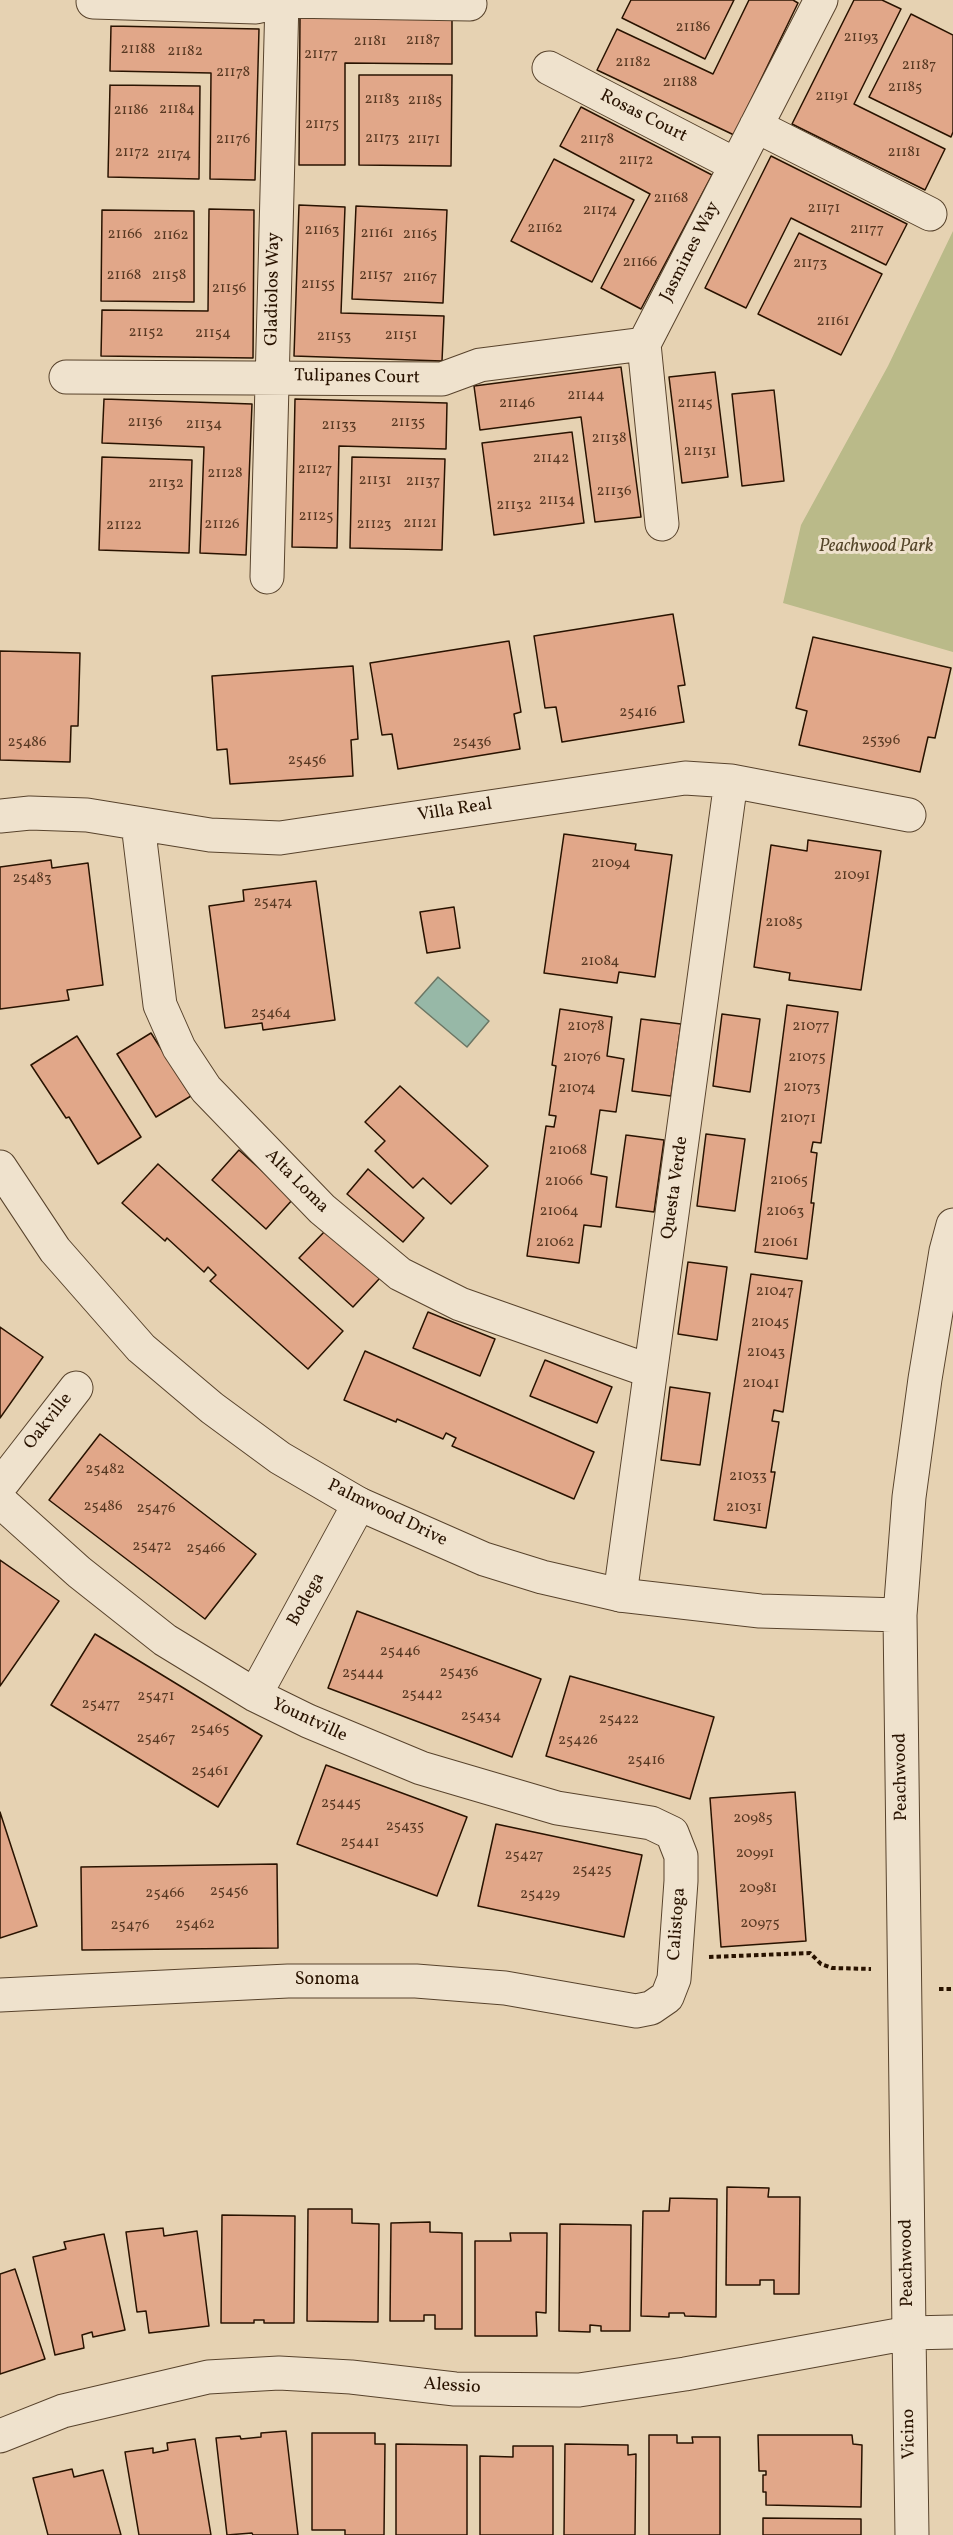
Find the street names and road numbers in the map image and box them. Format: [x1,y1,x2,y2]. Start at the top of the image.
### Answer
street label: Rosas Court [596,86,690,148]
street label: Jasmines Way [657,198,725,306]
street label: Gladiolos Way [262,232,286,346]
street label: Tulipanes Court [294,366,420,390]
street label: Villa Real [416,794,494,828]
street label: Questa Verde [658,1135,694,1241]
street label: Alta Loma [260,1146,332,1218]
street label: Oakville [20,1389,78,1455]
street label: Palmwood Drive [324,1476,450,1552]
street label: Bodega [284,1570,330,1630]
street label: Yountville [268,1694,350,1748]
street label: Peachwood [890,1733,914,1821]
street label: Calistoga [665,1887,691,1961]
street label: Sonoma [295,1970,359,1992]
street label: Peachwood [896,2219,920,2307]
street label: Alessio [423,2374,481,2400]
street label: Vicino [899,2408,921,2460]

